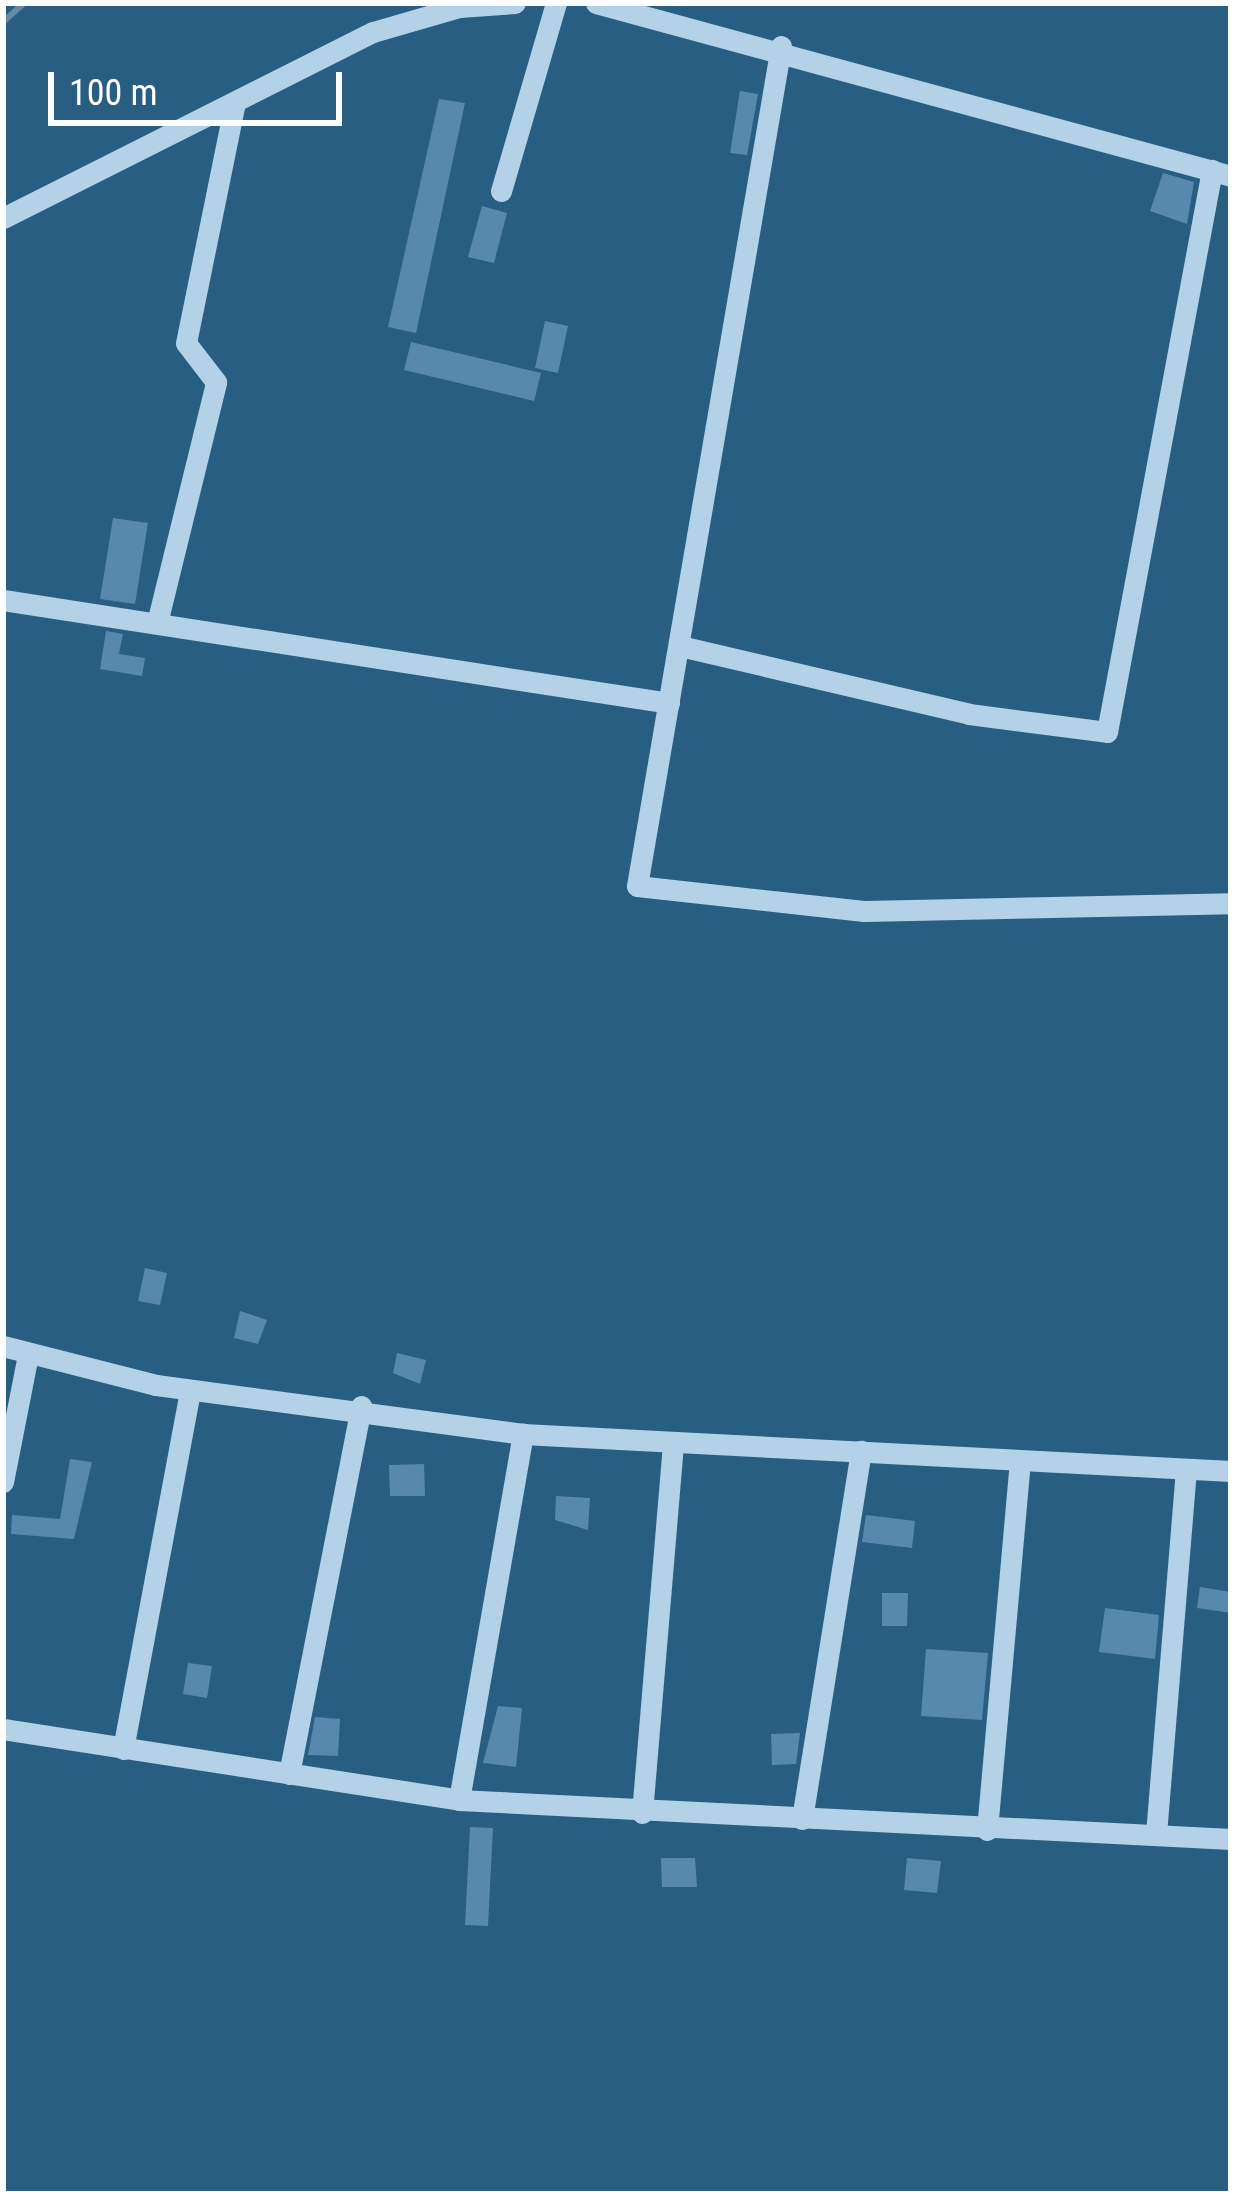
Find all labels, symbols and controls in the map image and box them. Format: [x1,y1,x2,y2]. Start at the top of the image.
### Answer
scale bar [54,48,348,122]
text: 100 m [69,72,158,114]

